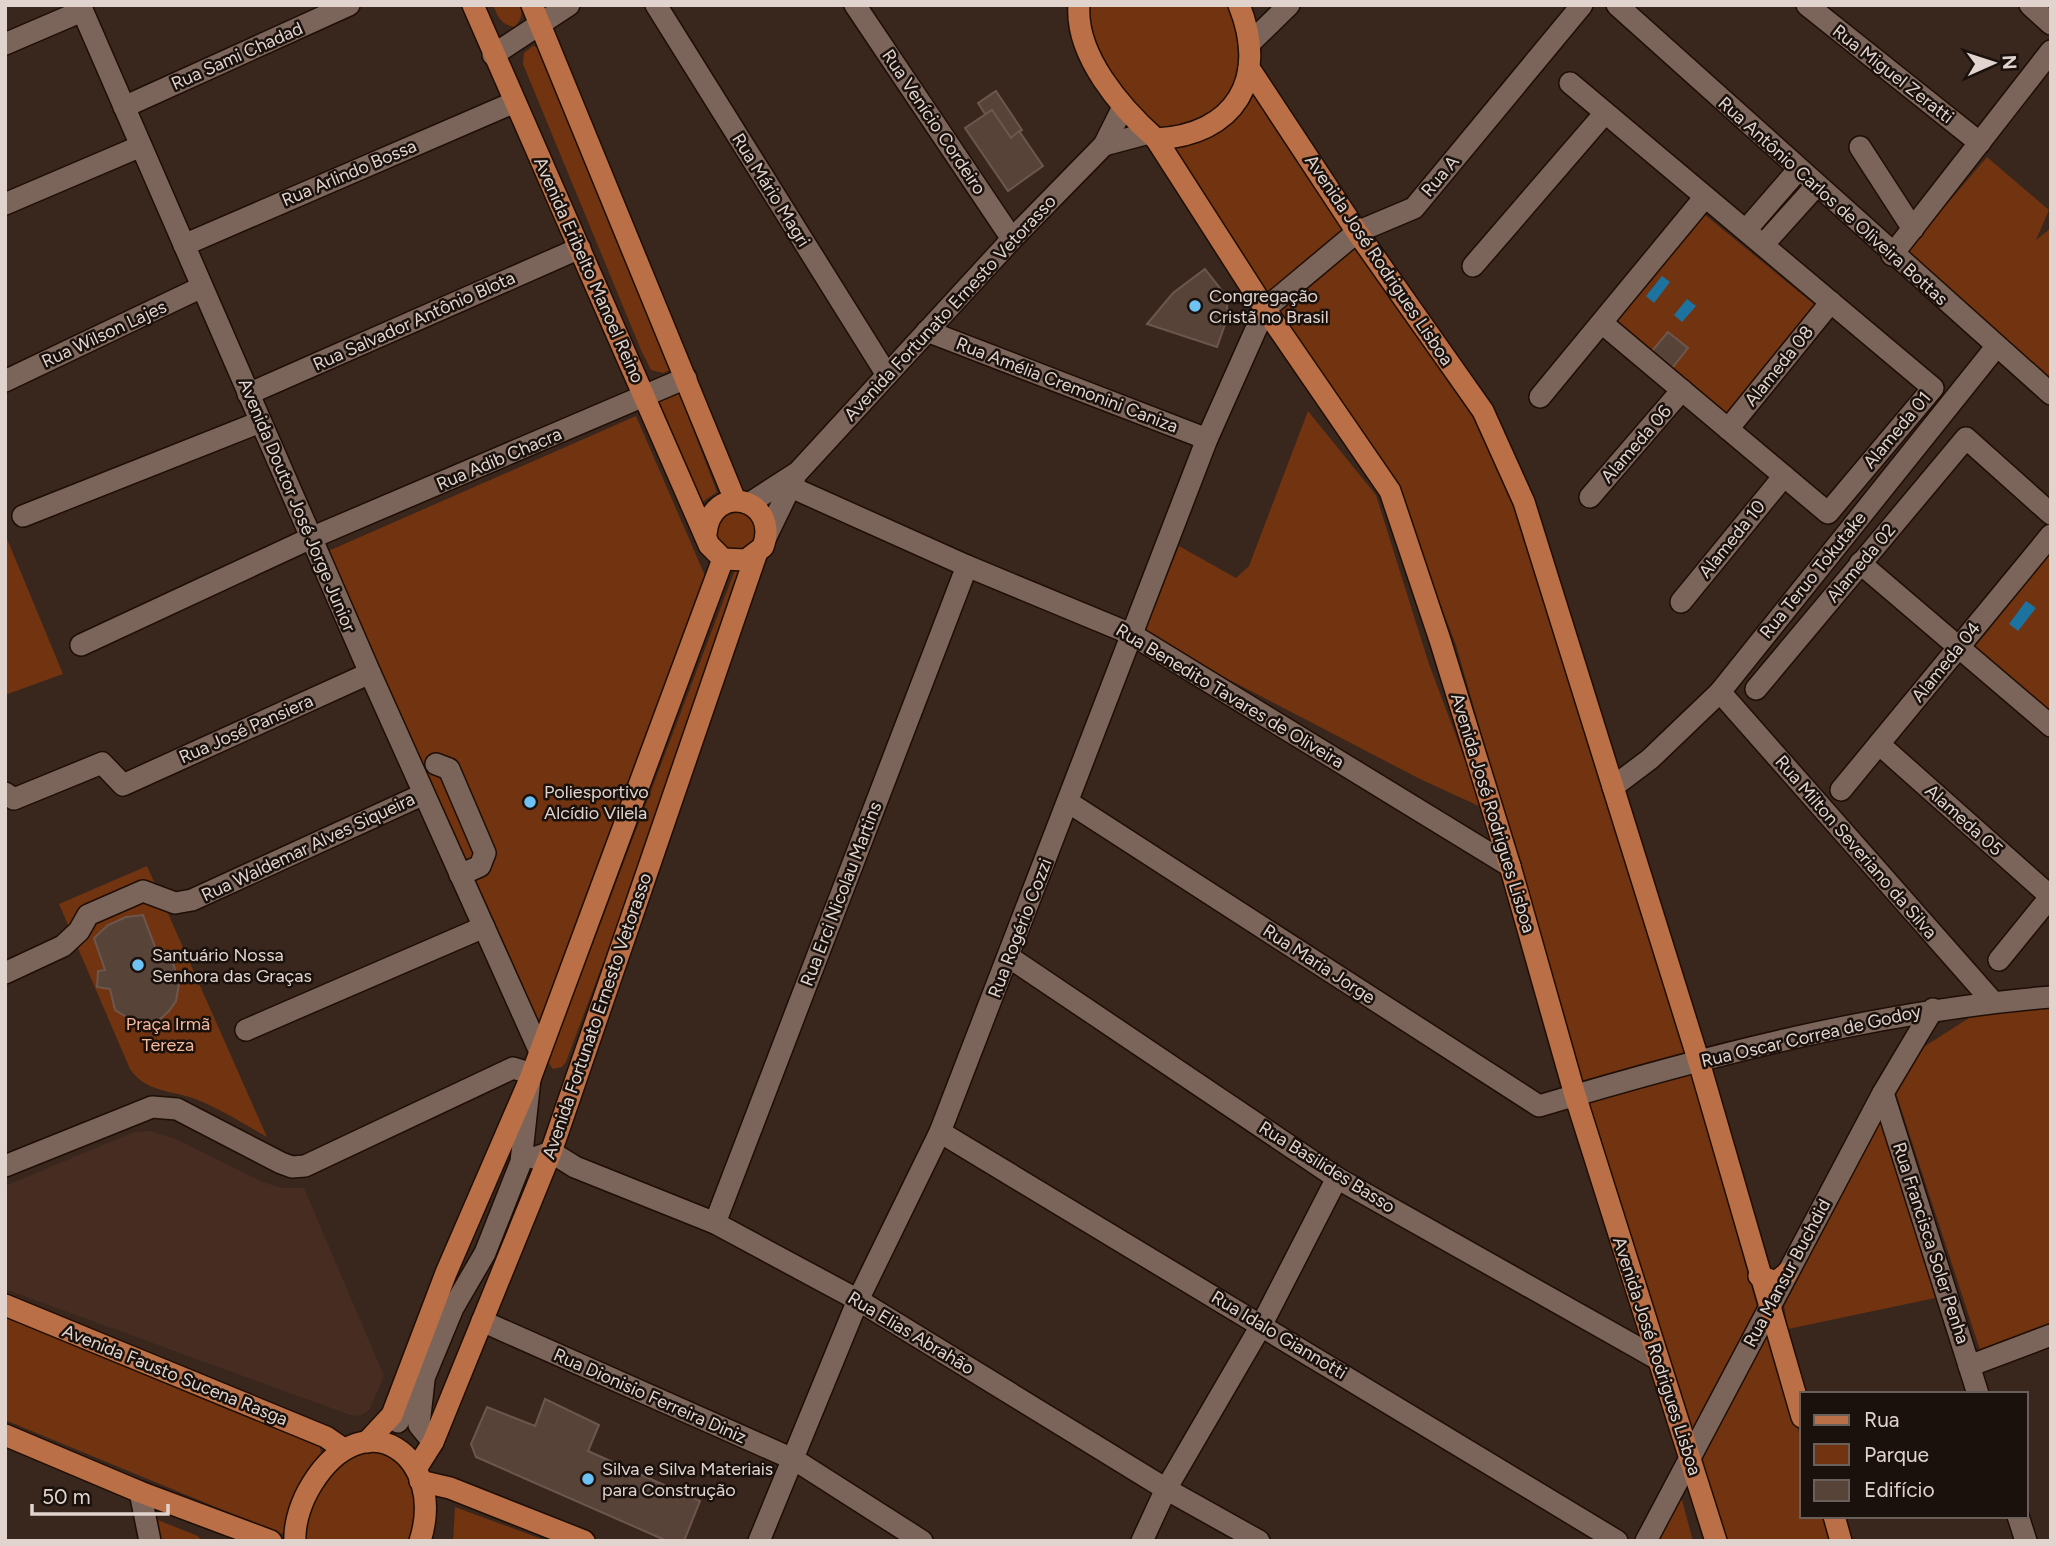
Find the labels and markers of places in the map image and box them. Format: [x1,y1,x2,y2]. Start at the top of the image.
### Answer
place label: Congregação Cristã no Brasil [1209,285,1329,328]
marker: Congregação Cristã no Brasil [1187,298,1203,314]
place label: Poliesportivo Alcídio Vilela [544,781,649,824]
marker: Poliesportivo Alcídio Vilela [522,794,538,810]
place label: Santuário Nossa Senhora das Graças [152,944,312,987]
marker: Santuário Nossa Senhora das Graças [130,957,146,973]
place label: Silva e Silva Materiais para Construção [602,1458,773,1501]
marker: Silva e Silva Materiais para Construção [580,1471,596,1487]

